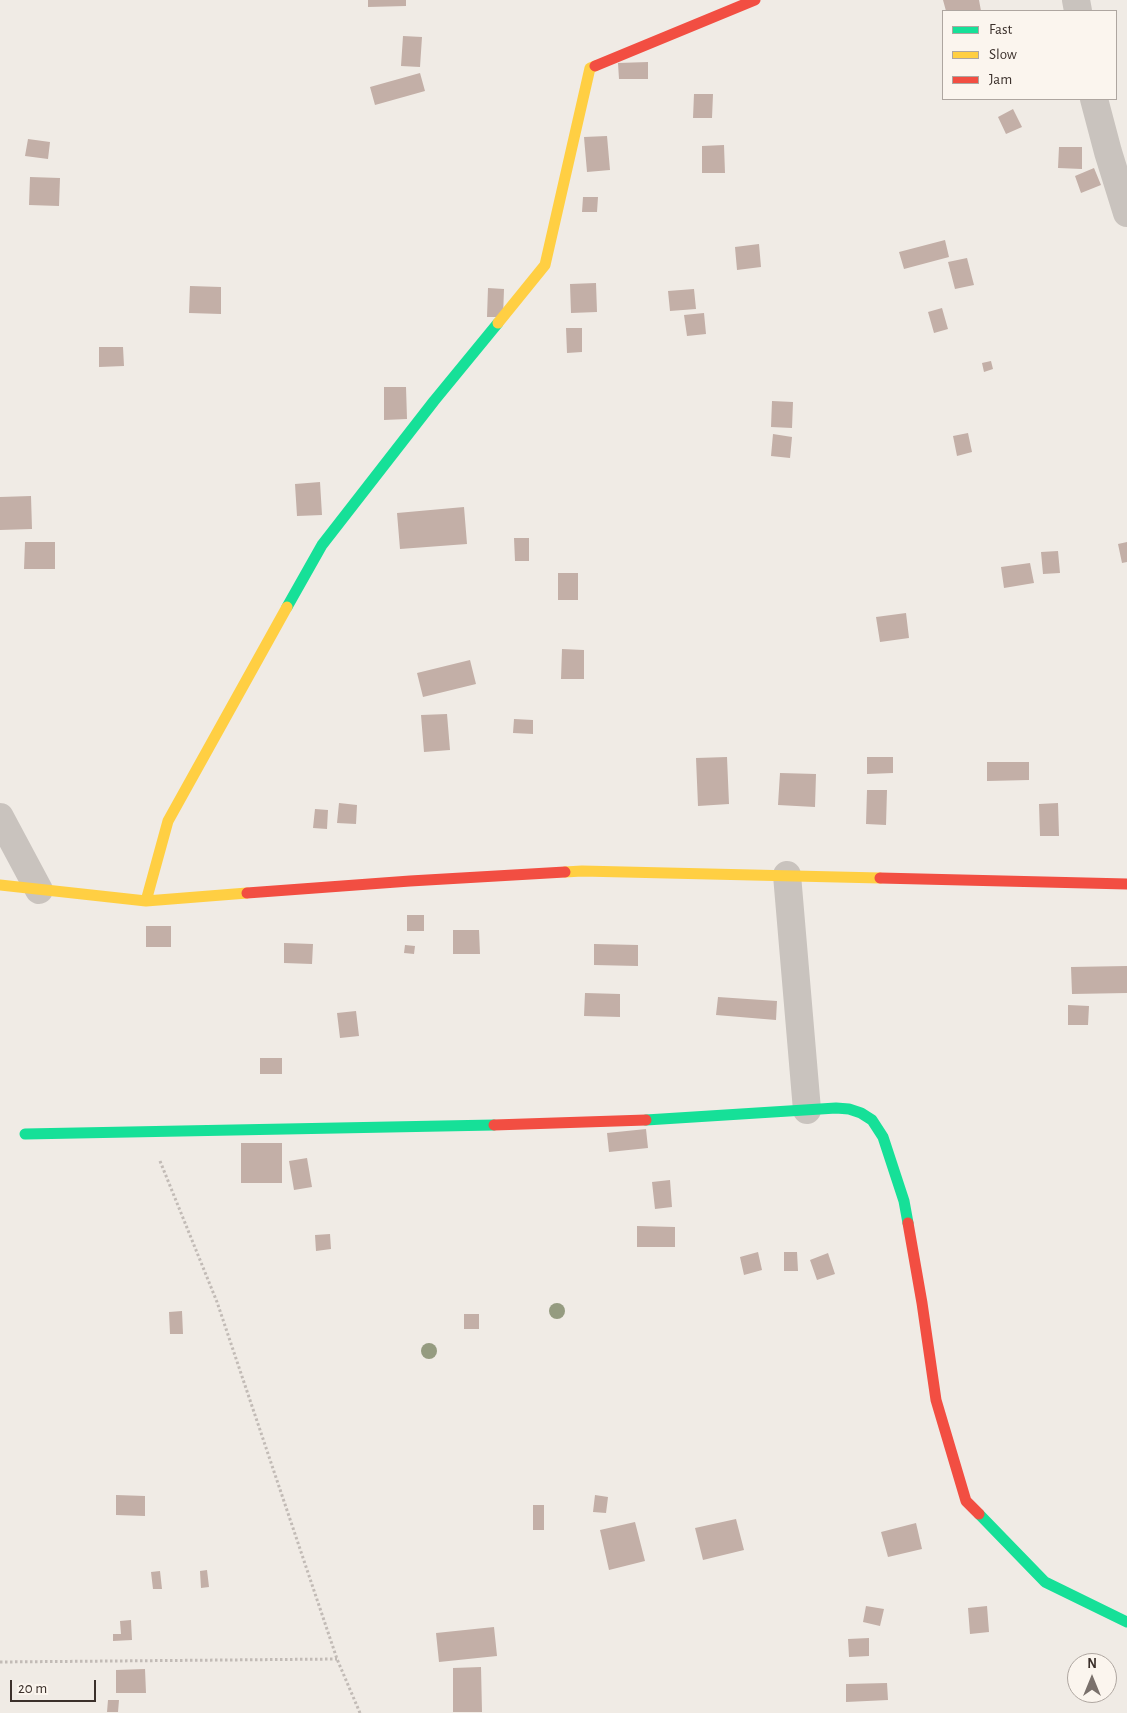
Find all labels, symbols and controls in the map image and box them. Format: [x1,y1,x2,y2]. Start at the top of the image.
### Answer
legend [942,10,1117,100]
text: Fast [989,22,1012,37]
text: Slow [989,47,1017,62]
text: Jam [989,72,1012,87]
north arrow [1067,1653,1117,1703]
text: N [1087,1657,1097,1671]
scale bar [12,1670,99,1702]
text: 20 m [18,1681,47,1696]

